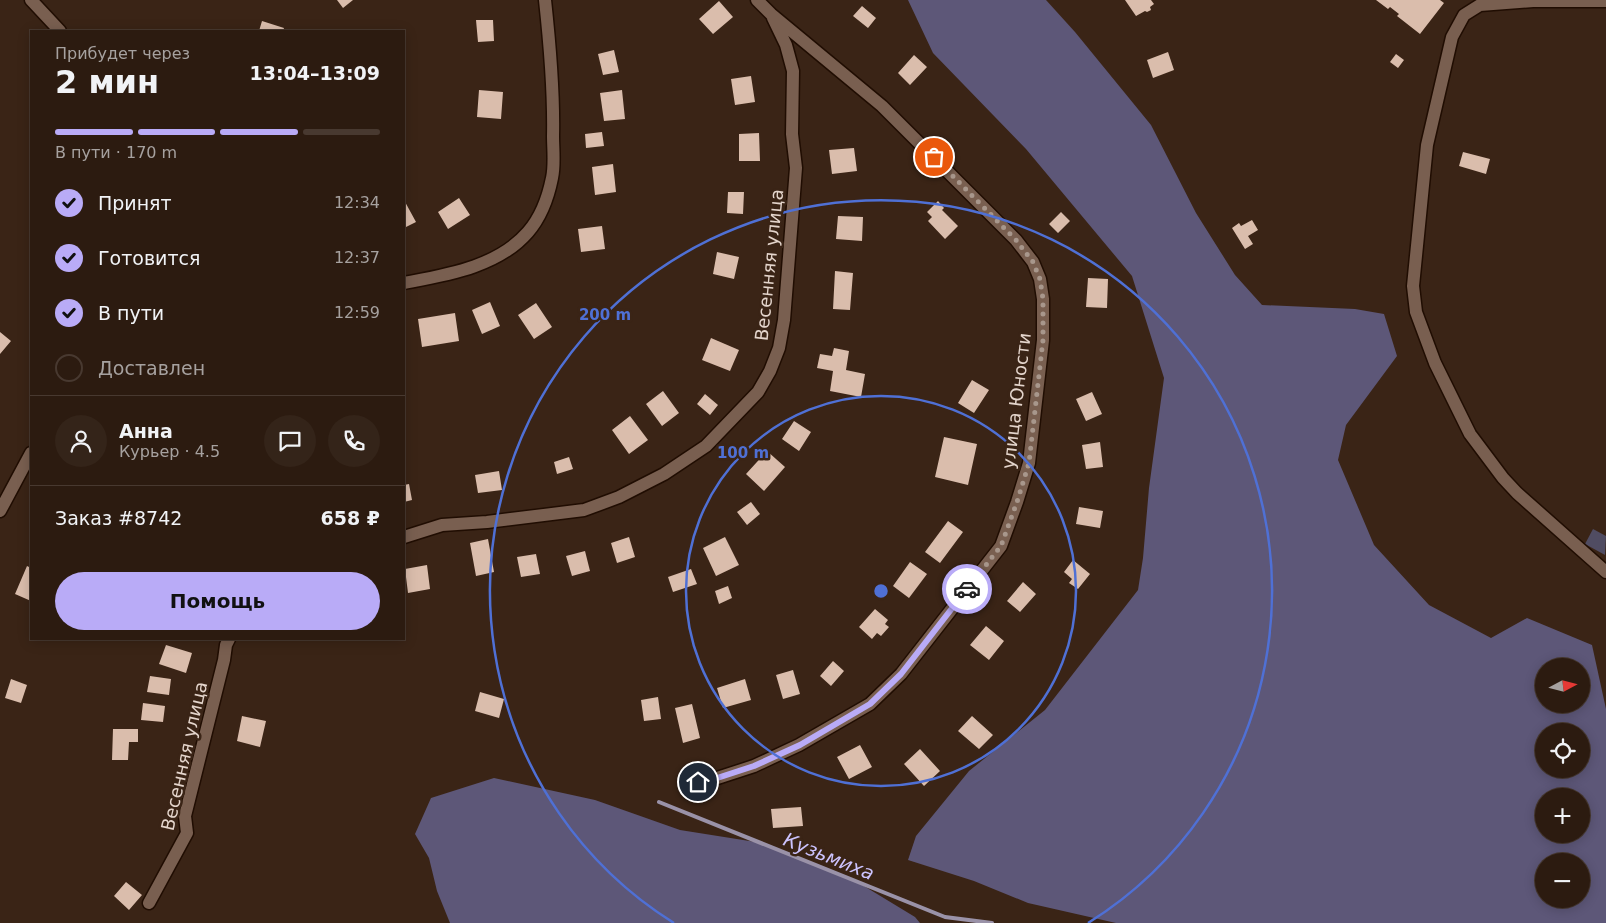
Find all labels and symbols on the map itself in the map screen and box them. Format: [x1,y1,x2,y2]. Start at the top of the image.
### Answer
pin [913,136,955,178]
street label: Весенняя улица [751,188,787,342]
text: 200 m [579,306,631,324]
street label: улица Юности [997,332,1035,470]
text: 100 m [717,444,769,462]
courier [942,564,992,614]
centre of rings [872,582,890,600]
north arrow [1535,658,1590,712]
street label: Весенняя улица [157,679,211,833]
pin [677,761,719,803]
water label: Кузьмиха [781,828,877,884]

